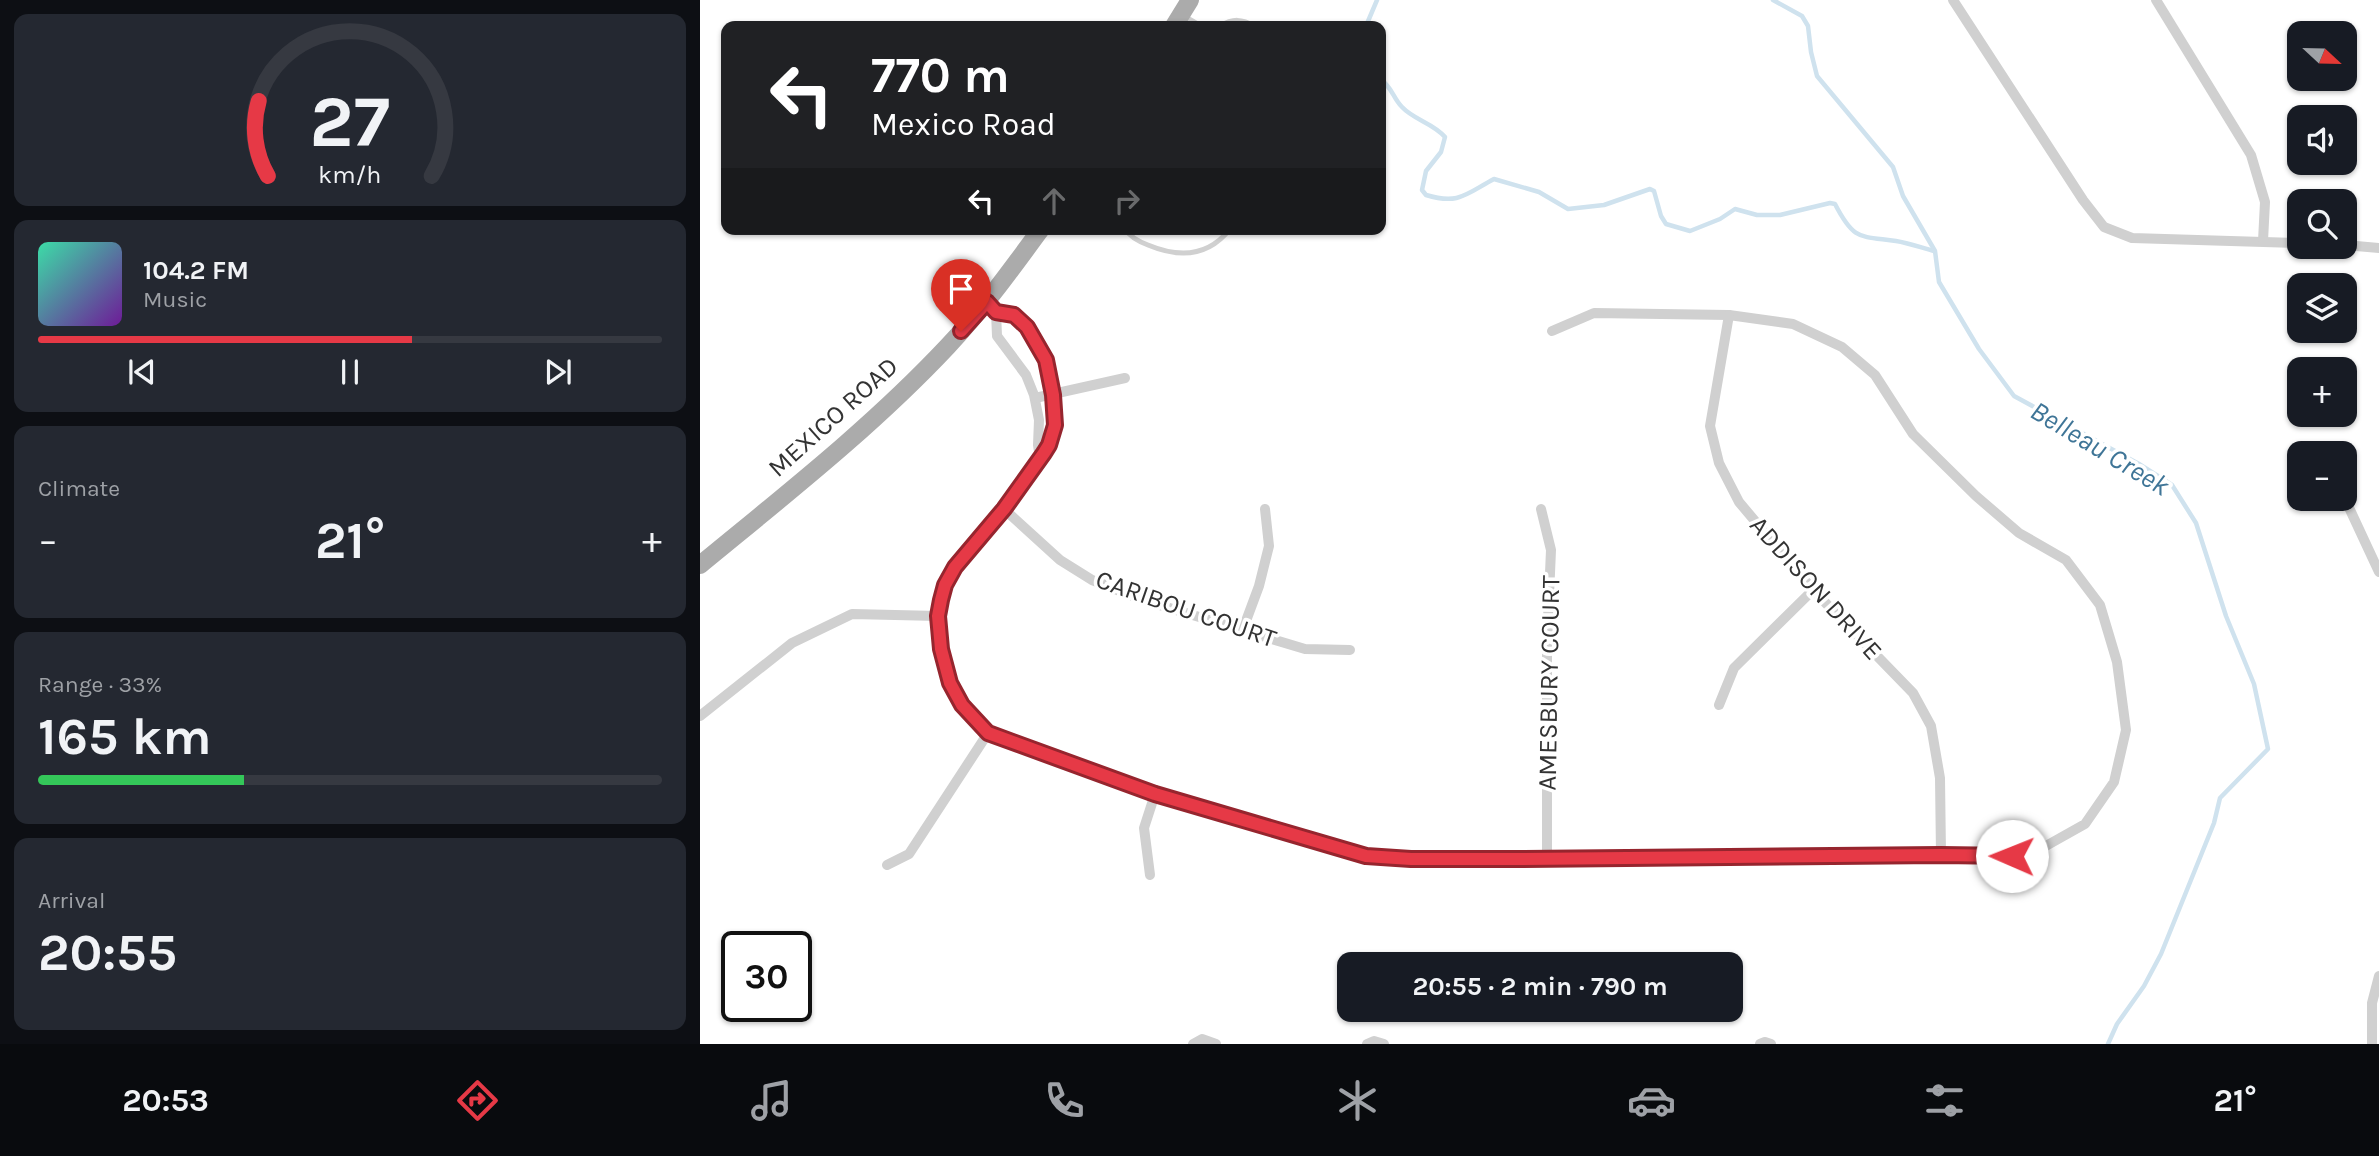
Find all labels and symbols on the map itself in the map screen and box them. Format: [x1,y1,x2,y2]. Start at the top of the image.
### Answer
north arrow [2287,21,2357,91]
pin [931,259,991,331]
street label: MEXICO ROAD [762,351,904,483]
water label: Belleau Creek [2025,394,2176,503]
street label: ADDISON DRIVE [1743,510,1889,666]
street label: CARIBOU COURT [1092,564,1280,654]
street label: AMESBURY COURT [1532,575,1566,791]
position arrow [1975,819,2049,893]
speed limit sign: 30 [721,931,812,1022]

